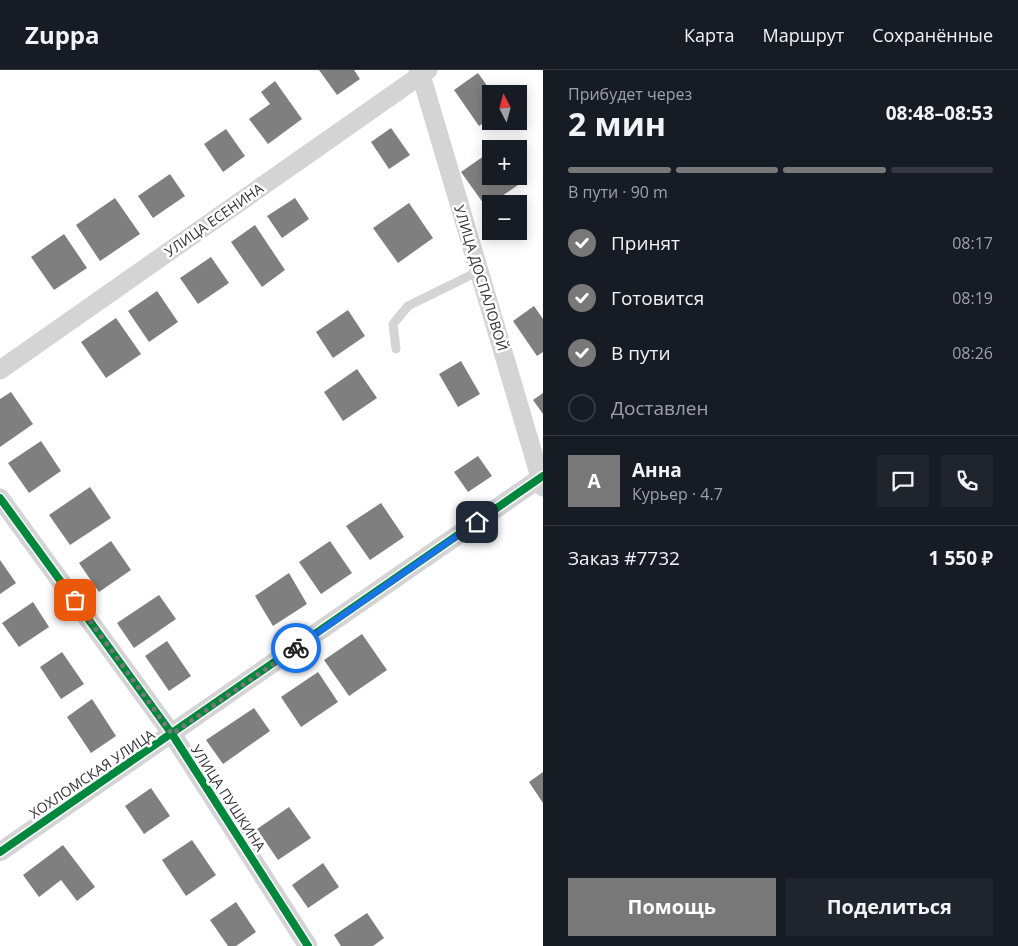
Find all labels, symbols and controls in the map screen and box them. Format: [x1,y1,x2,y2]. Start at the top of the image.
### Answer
text: Zuppa [25,18,100,51]
text: Карта [684,23,734,47]
text: Маршрут [762,23,844,47]
text: Сохранённые [872,23,993,47]
text: Прибудет через [568,83,692,105]
north arrow [482,85,528,130]
map controls [482,85,527,240]
text: 08:48–08:53 [886,100,993,126]
text: 2 мин [568,102,666,145]
button: + [482,140,527,185]
street label: УЛИЦА ЕСЕНИНА [161,178,267,261]
text: В пути · 90 m [568,181,668,203]
button: − [482,195,527,240]
street label: УЛИЦА ДОСПАЛОВОЙ [450,203,513,353]
icon: check [568,229,596,257]
text: Принят [611,230,680,256]
text: 08:17 [952,232,993,254]
icon: check [568,284,596,312]
text: Готовится [611,285,704,311]
text: 08:19 [952,287,993,309]
icon: check [568,339,596,367]
text: В пути [611,340,671,366]
text: 08:26 [952,342,993,364]
text: Доставлен [611,395,709,421]
button: chat [877,455,929,507]
button: phone [941,455,993,507]
text: Анна [632,457,682,483]
text: А [587,468,601,494]
text: Курьер · 4.7 [632,483,723,505]
pin [456,501,498,543]
icon: home [463,508,491,536]
text: Заказ #7732 [568,545,680,571]
text: 1 550 ₽ [929,545,993,571]
pin [54,579,96,621]
icon: bag [61,586,89,614]
courier [271,623,321,673]
icon: bike [282,634,310,662]
street label: ХОХЛОМСКАЯ УЛИЦА [25,724,158,823]
street label: УЛИЦА ПУШКИНА [187,741,270,855]
button: Помощь [568,878,776,936]
button: Поделиться [786,878,993,936]

